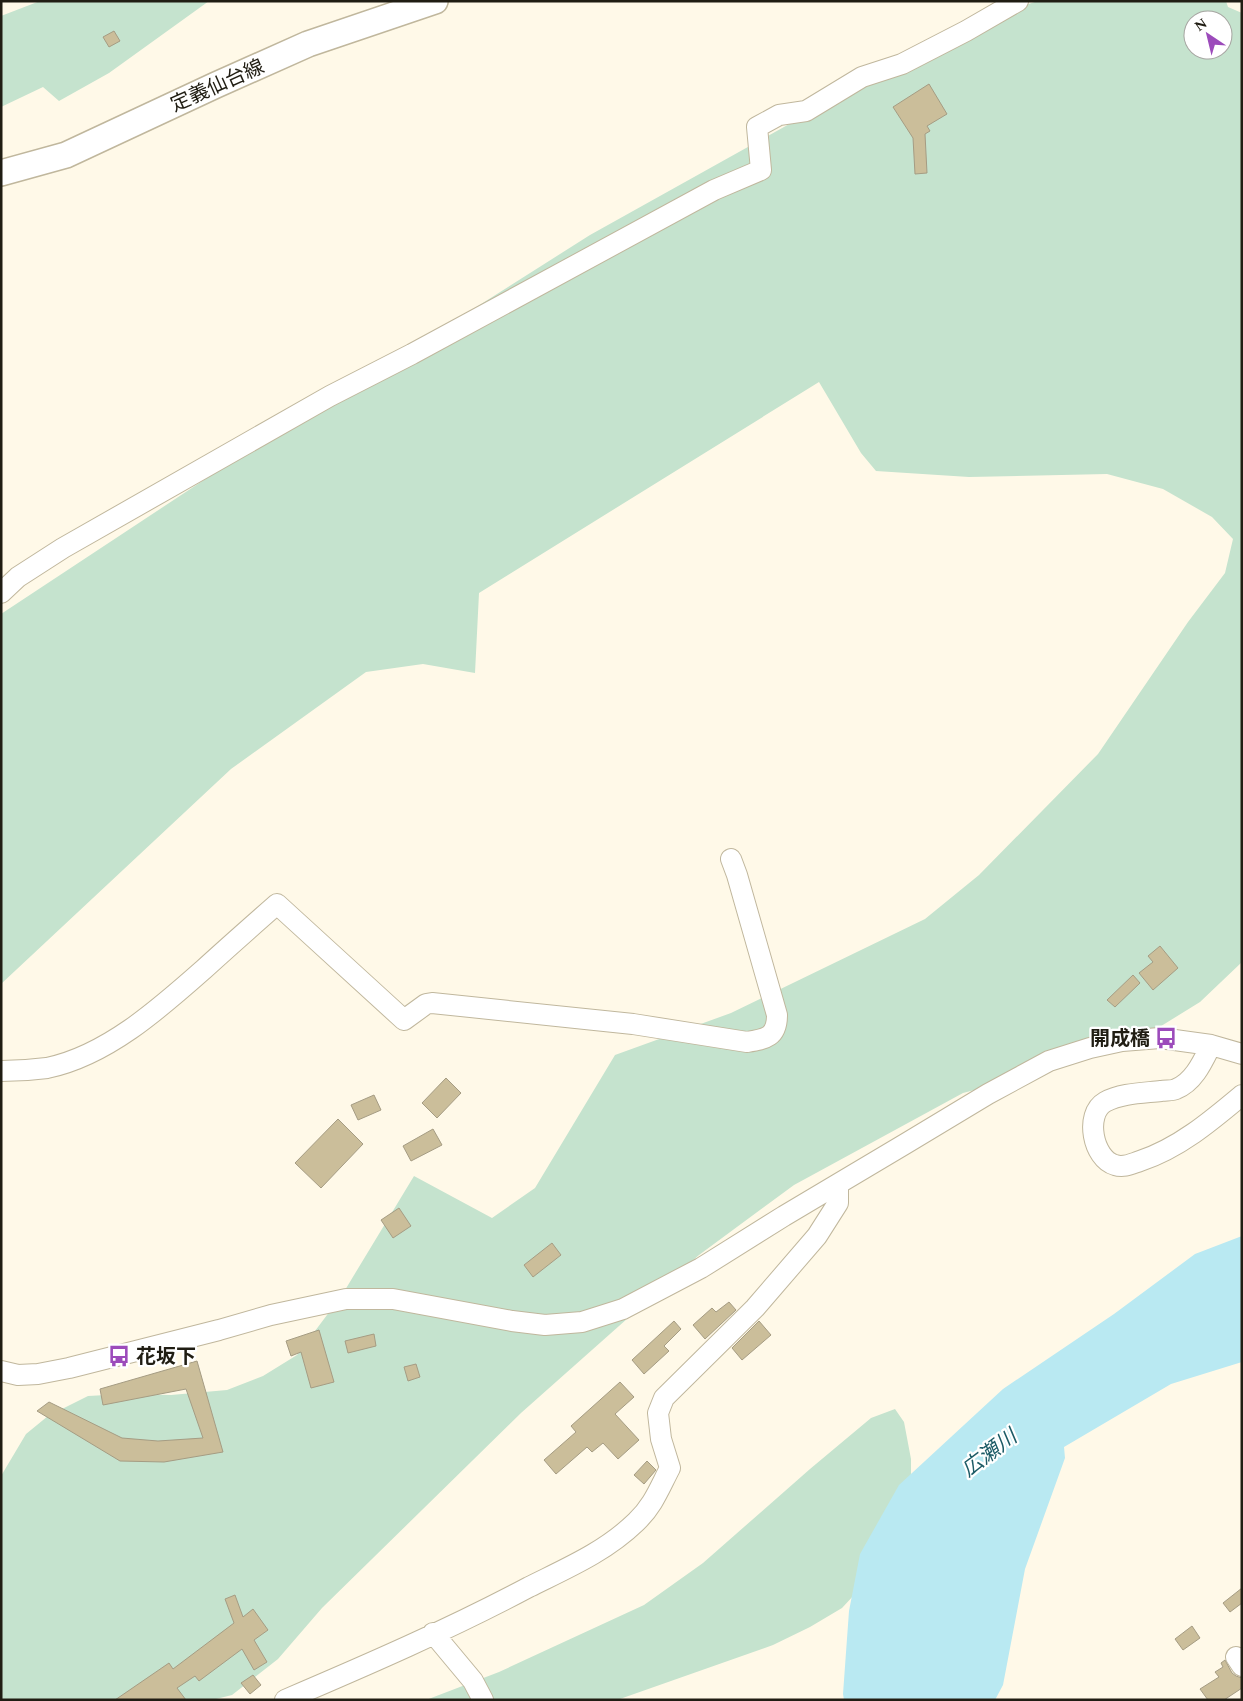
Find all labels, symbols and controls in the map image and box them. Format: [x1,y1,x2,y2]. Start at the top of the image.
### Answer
north arrow [1183,10,1233,60]
text: N [1190,13,1212,37]
street label: 定義仙台線 [166,52,269,120]
place label: 開成橋 [1090,1024,1150,1054]
bus stop icon: 開成橋 [1153,1025,1179,1051]
place label: 花坂下 [136,1342,196,1372]
bus stop icon: 花坂下 [106,1343,132,1369]
water label: 広瀬川 [955,1421,1026,1486]

